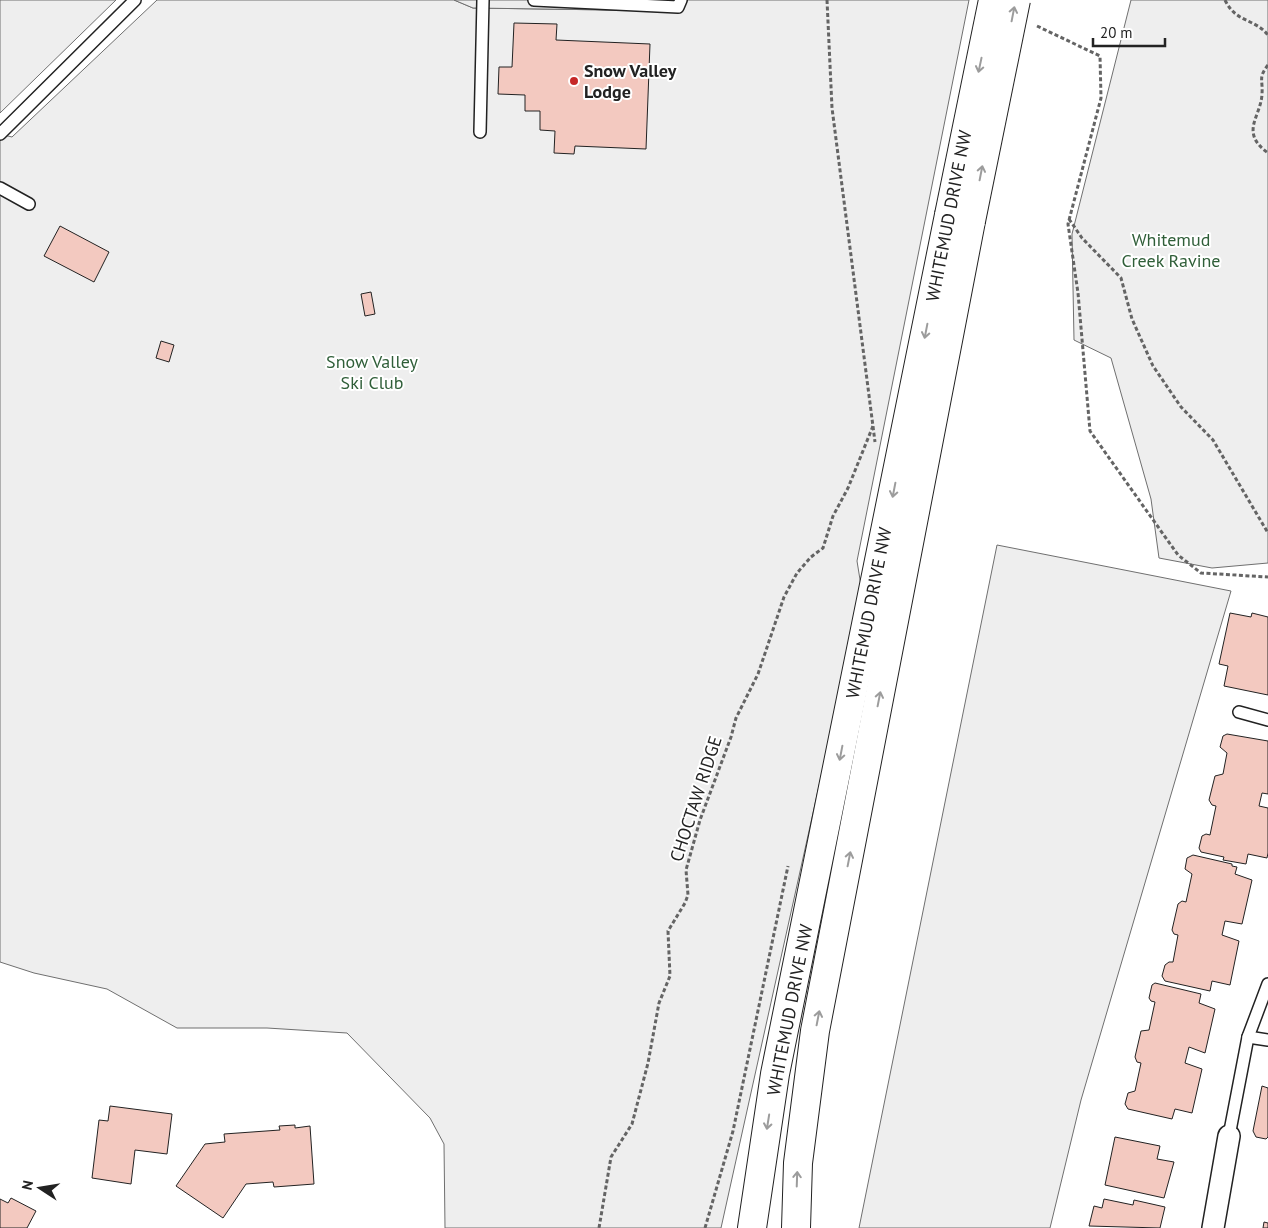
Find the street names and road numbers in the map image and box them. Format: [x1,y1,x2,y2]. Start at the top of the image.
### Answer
street label: WHITEMUD DRIVE NW [921,128,976,303]
street label: WHITEMUD DRIVE NW [841,525,896,700]
street label: CHOCTAW RIDGE [664,733,727,865]
street label: WHITEMUD DRIVE NW [762,922,817,1097]

